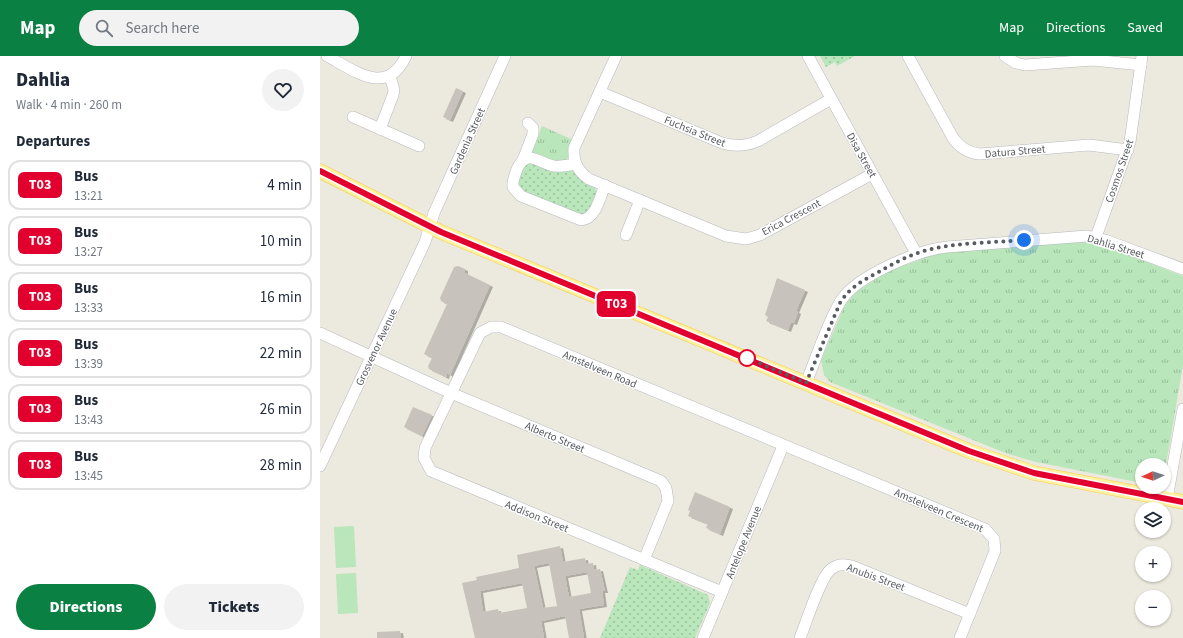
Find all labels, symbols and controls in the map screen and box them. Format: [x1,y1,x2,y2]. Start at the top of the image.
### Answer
search box [79,10,359,46]
text: Map [20,15,55,42]
icon: search [93,17,115,39]
text: Search here [125,18,199,39]
text: Map [999,18,1024,38]
text: Directions [1046,18,1105,38]
text: Saved [1127,18,1163,38]
text: Dahlia [16,67,70,94]
button: heart [262,69,304,111]
text: Walk · 4 min · 260 m [16,96,122,114]
street label: Gardenia Street [446,105,489,177]
street label: Fuchsia Street [662,112,728,151]
street label: Disa Street [843,130,880,181]
text: Departures [16,131,90,152]
street label: Cosmos Street [1102,137,1137,205]
street label: Datura Street [984,141,1046,162]
text: Bus [74,166,98,187]
text: T03 [29,175,51,195]
text: 4 min [267,175,302,196]
text: 13:21 [74,187,103,205]
street label: Erica Crescent [759,195,824,239]
text: Bus [74,222,98,243]
your location [1014,230,1034,250]
text: T03 [29,231,51,251]
text: 10 min [260,231,302,252]
street label: Dahlia Street [1085,231,1147,262]
text: 13:27 [74,243,103,261]
text: Bus [74,278,98,299]
text: T03 [29,287,51,307]
text: 16 min [260,287,302,308]
line badge: T03 [593,291,639,317]
text: T03 [605,294,627,314]
text: 13:33 [74,299,103,317]
street label: Grosvenor Avenue [352,306,401,388]
text: Bus [74,334,98,355]
text: T03 [29,343,51,363]
text: 22 min [260,343,302,364]
street label: Amstelveen Road [560,347,639,392]
unlabelled marker [738,349,756,367]
text: 13:39 [74,355,103,373]
text: Bus [74,390,98,411]
text: T03 [29,399,51,419]
text: 26 min [260,399,302,420]
text: 13:43 [74,411,103,429]
street label: Alberto Street [523,418,587,457]
text: Bus [74,446,98,467]
text: T03 [29,455,51,475]
text: 28 min [260,455,302,476]
north arrow [1135,458,1171,494]
map controls [1135,458,1171,626]
text: 13:45 [74,467,103,485]
street label: Amstelveen Crescent [892,485,986,536]
street label: Addison Street [503,497,571,536]
button: layers [1135,502,1171,538]
street label: Antelope Avenue [722,503,765,581]
button: + [1135,546,1171,582]
street label: Anubis Street [845,560,907,595]
button: Directions [16,584,156,630]
button: Tickets [164,584,304,630]
button: − [1135,590,1171,626]

